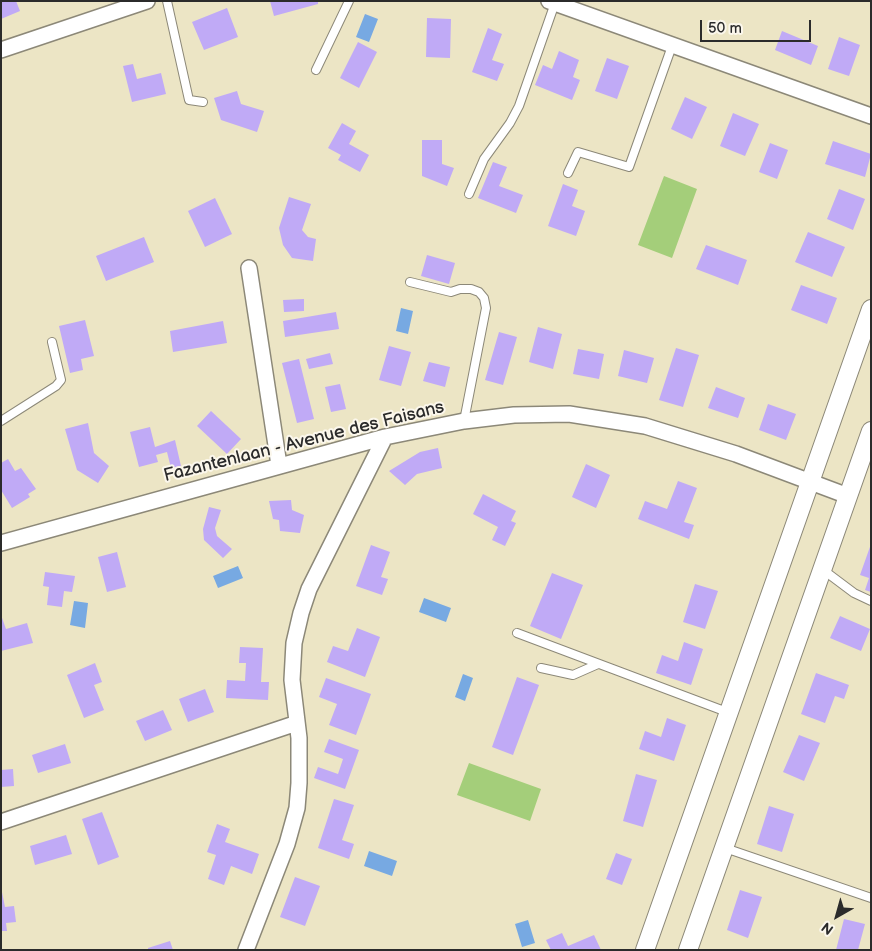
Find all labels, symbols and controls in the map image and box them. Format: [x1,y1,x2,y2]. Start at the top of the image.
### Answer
scale bar [702,10,813,42]
text: 50 m [708,19,742,38]
street label: Fazantenlaan - Avenue des Faisans [161,397,447,487]
north arrow [812,891,862,941]
text: N [818,918,837,938]

